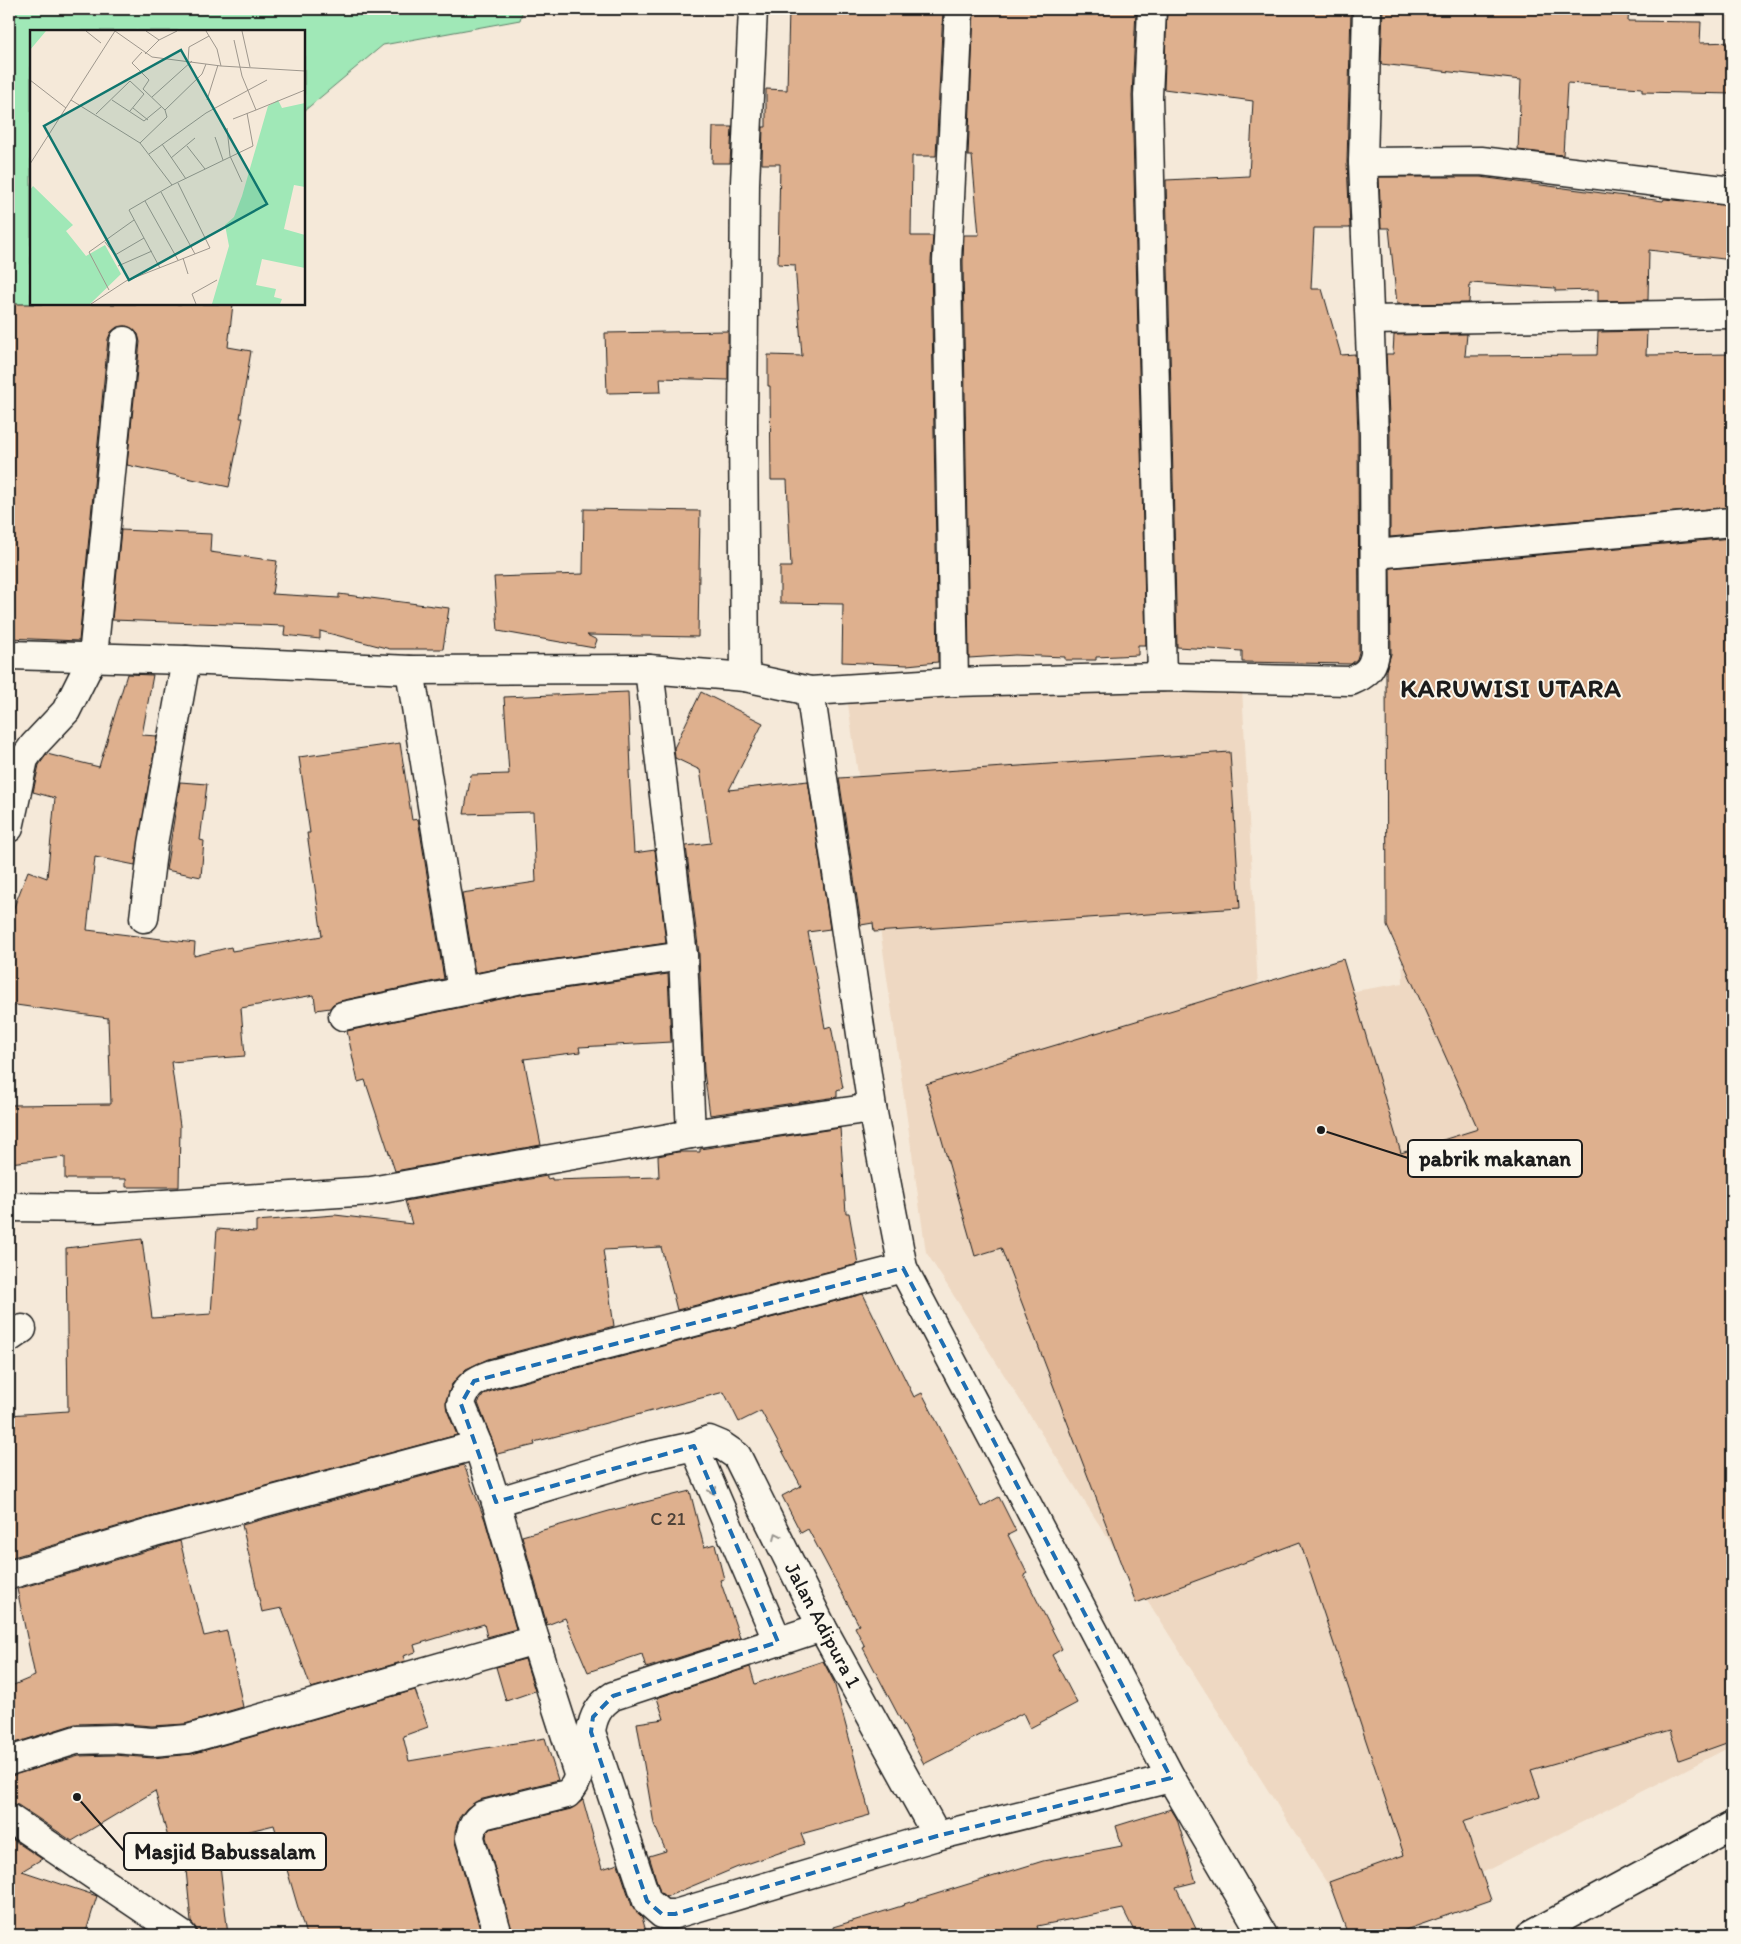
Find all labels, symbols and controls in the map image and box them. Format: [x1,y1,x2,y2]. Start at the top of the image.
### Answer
inset map [30,30,305,305]
district label: KARUWISI UTARA [1400,672,1622,704]
callout: pabrik makanan [1408,1140,1582,1177]
text: pabrik makanan [1418,1145,1571,1172]
one-way arrow [706,1486,717,1495]
house number: C 21 [650,1507,686,1530]
one-way arrow [773,1533,783,1542]
street label: Jalan Adipura 1 [780,1558,867,1692]
callout: Masjid Babussalam [124,1833,326,1870]
text: Masjid Babussalam [134,1838,316,1865]

